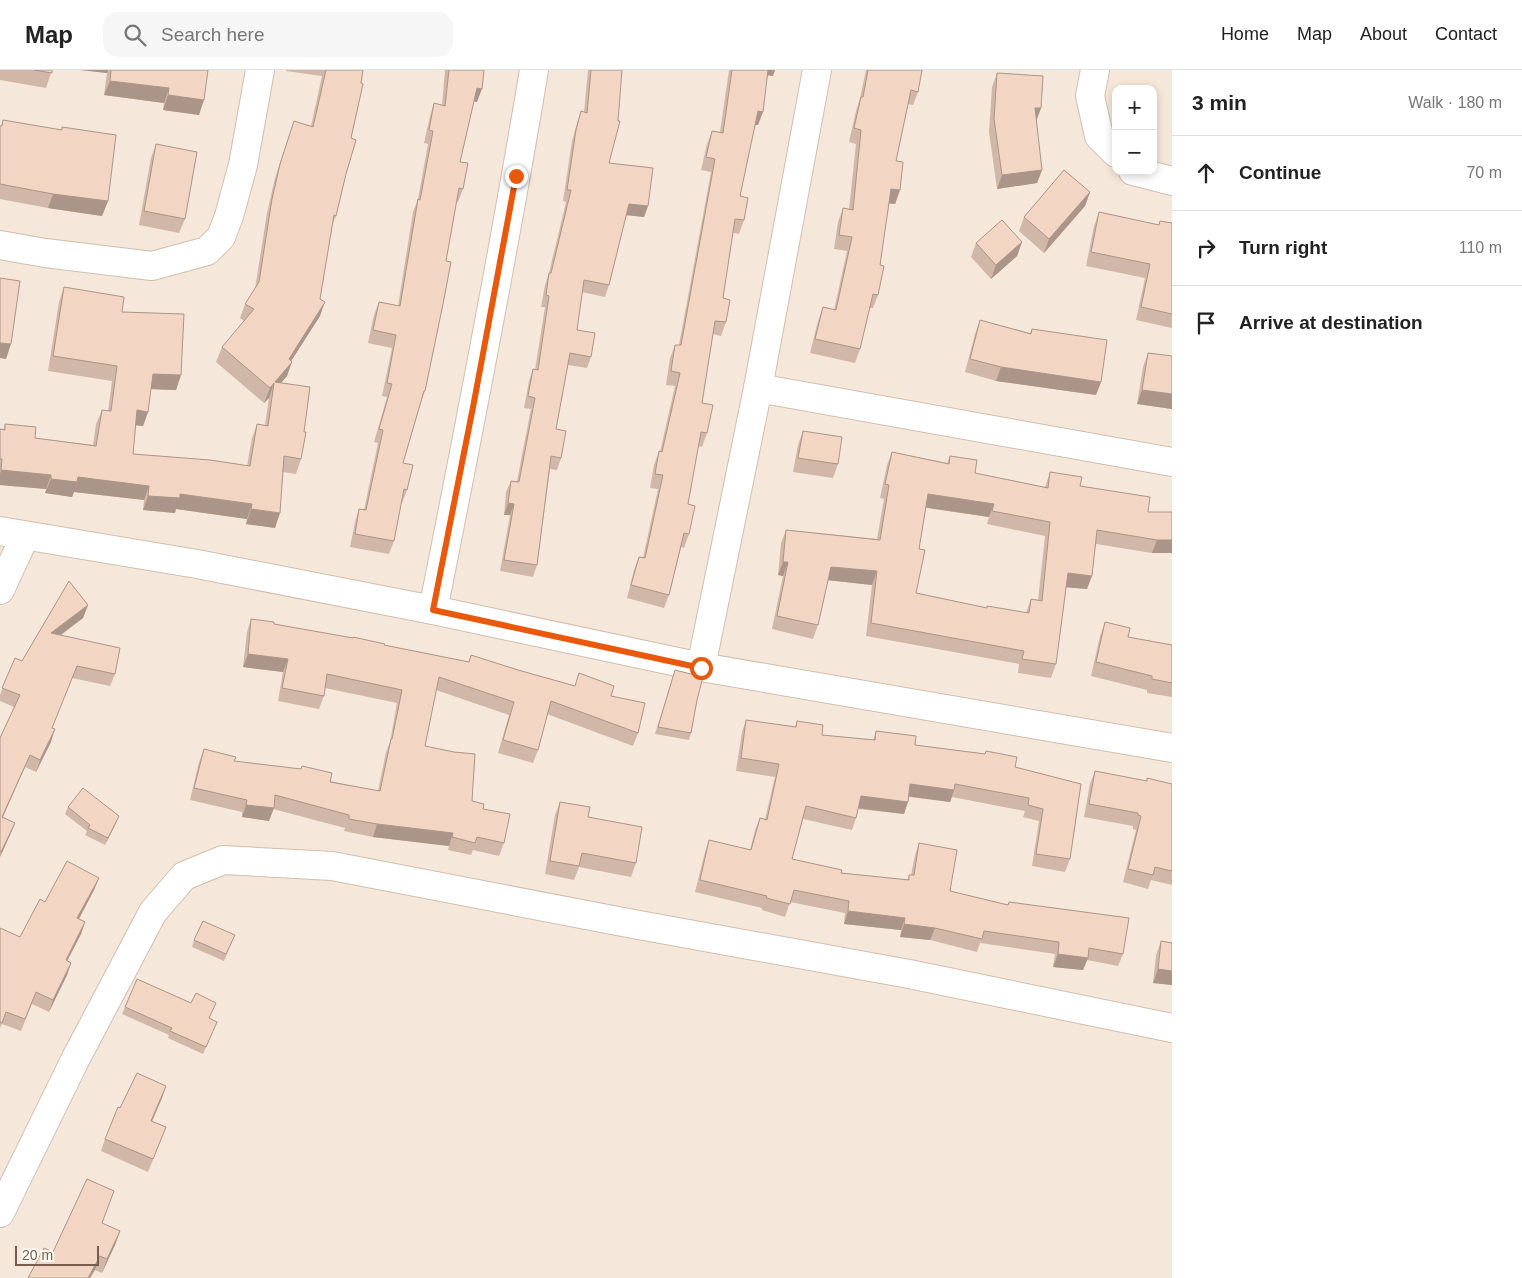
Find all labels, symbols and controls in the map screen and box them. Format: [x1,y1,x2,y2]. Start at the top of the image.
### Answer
search box [103,12,453,57]
text: Map [25,21,73,48]
icon: search [121,21,149,49]
text: Search here [161,24,265,45]
text: Home [1221,24,1269,44]
text: Map [1297,24,1332,44]
text: About [1360,24,1407,44]
text: Contact [1435,24,1497,44]
map controls [1112,85,1157,175]
button: + [1112,85,1157,130]
text: 3 min [1192,91,1247,114]
text: Walk · 180 m [1408,94,1502,111]
button: − [1112,130,1157,175]
icon: ahead [1192,159,1220,187]
text: Continue [1239,162,1321,183]
text: 70 m [1466,164,1502,181]
route end [505,165,528,188]
icon: right [1192,234,1220,262]
text: Turn right [1239,237,1327,258]
text: 110 m [1459,239,1502,256]
icon: arrive [1192,309,1220,337]
text: Arrive at destination [1239,312,1423,333]
route start [690,657,713,680]
scale bar [15,1243,99,1266]
text: 20 m [22,1247,53,1263]

